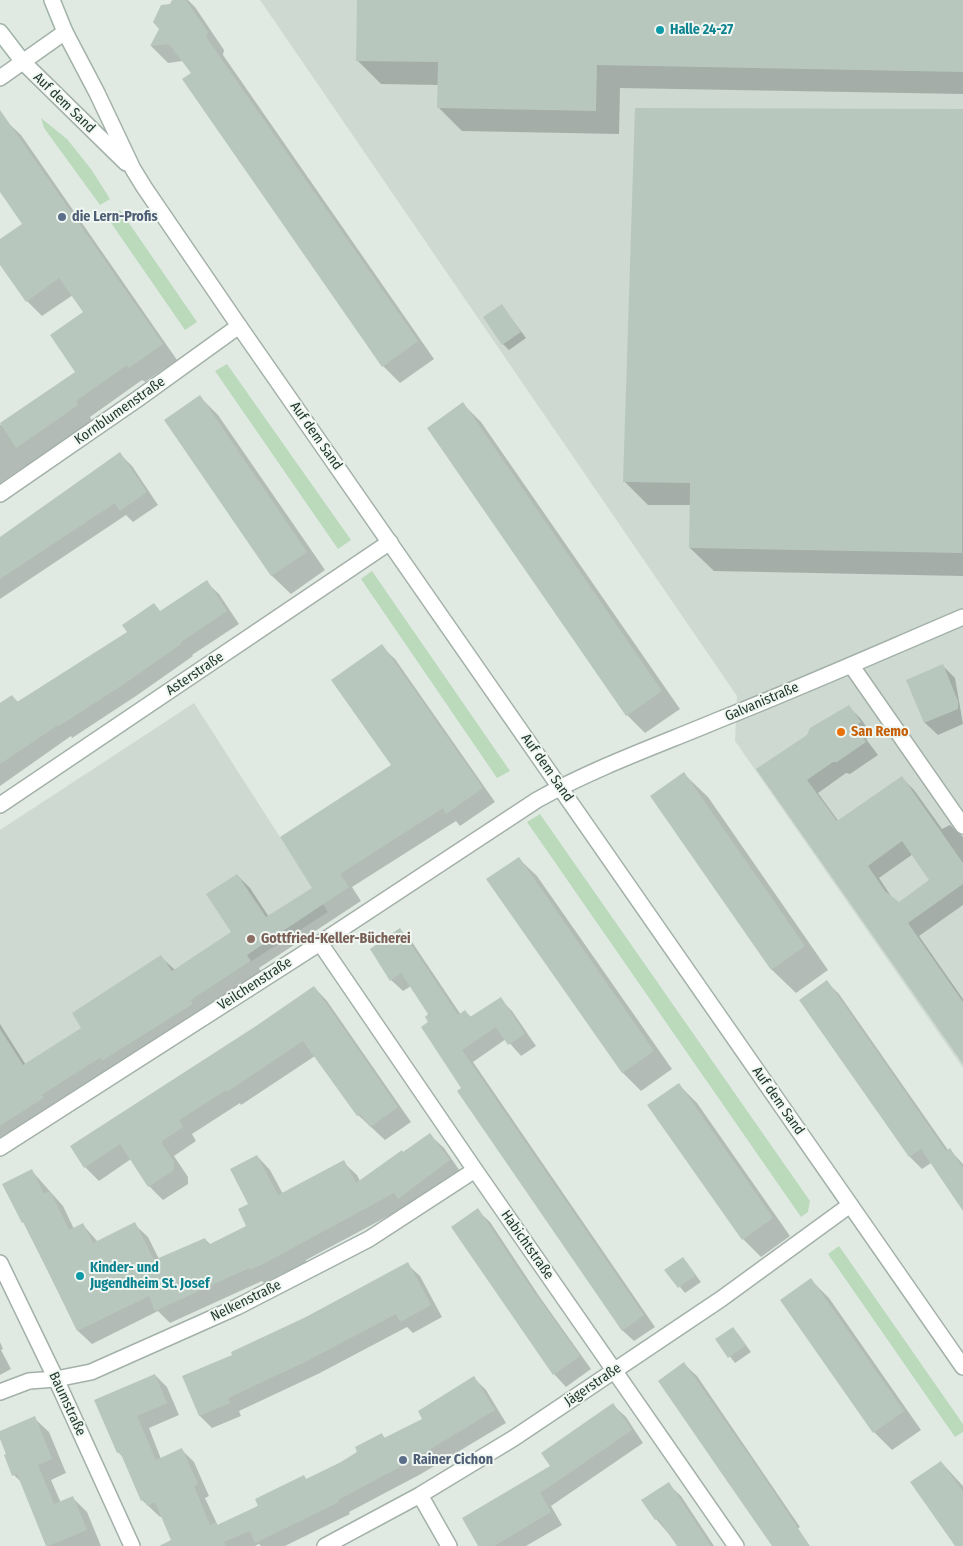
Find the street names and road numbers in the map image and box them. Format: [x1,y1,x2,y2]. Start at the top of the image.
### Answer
street label: Auf dem Sand [30,69,98,137]
street label: Kornblumenstraße [72,374,168,448]
street label: Auf dem Sand [286,399,346,473]
street label: Asterstraße [163,649,227,699]
street label: Galvanistraße [723,679,801,725]
street label: Auf dem Sand [517,731,577,805]
street label: Veilchenstraße [215,954,295,1014]
street label: Auf dem Sand [748,1064,808,1138]
street label: Habichtstraße [497,1207,557,1283]
street label: Nelkenstraße [208,1277,284,1325]
street label: Jägerstraße [561,1360,625,1410]
street label: Baumstraße [45,1369,89,1439]

